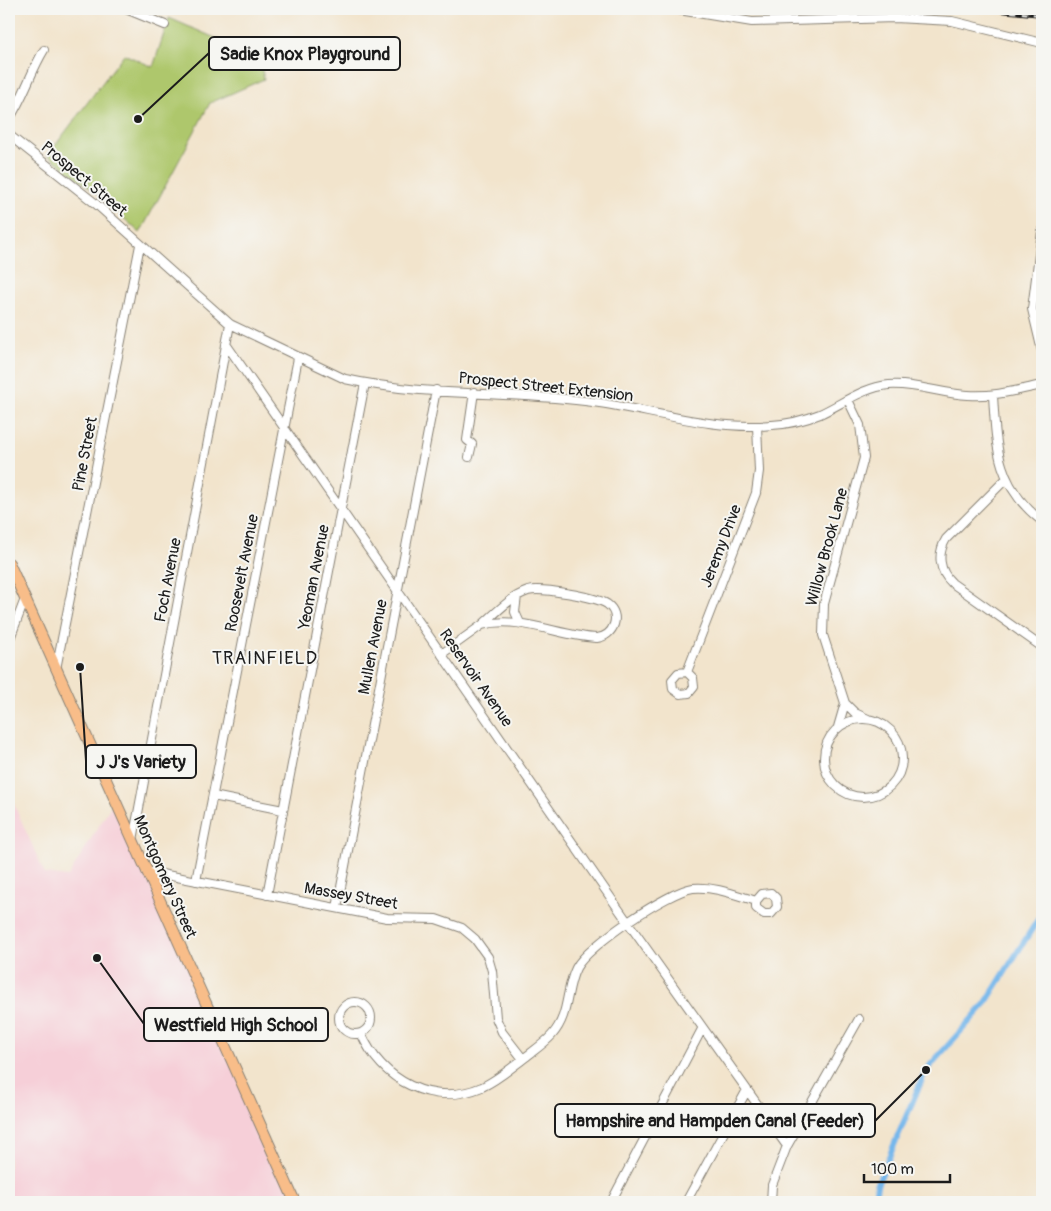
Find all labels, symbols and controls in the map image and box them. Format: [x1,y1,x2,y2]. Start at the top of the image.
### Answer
callout: Sadie Knox Playground [209,37,400,70]
text: Sadie Knox Playground [220,43,390,66]
street label: Prospect Street [37,137,132,221]
street label: Prospect Street Extension [458,368,634,406]
street label: Pine Street [68,415,102,493]
street label: Willow Brook Lane [802,486,852,608]
street label: Jeremy Drive [696,502,746,590]
street label: Roosevelt Avenue [221,512,263,634]
street label: Yeoman Avenue [294,523,334,632]
street label: Foch Avenue [150,536,186,624]
street label: Mullen Avenue [354,598,392,696]
street label: Reservoir Avenue [435,625,517,731]
district label: TRAINFIELD [212,647,318,670]
callout: J J's Variety [86,745,196,778]
text: J J's Variety [96,751,186,774]
street label: Montgomery Street [129,812,201,942]
street label: Massey Street [303,878,400,914]
callout: Westfield High School [144,1008,328,1041]
text: Westfield High School [154,1014,318,1037]
callout: Hampshire and Hampden Canal (Feeder) [555,1104,875,1137]
text: Hampshire and Hampden Canal (Feeder) [565,1110,865,1133]
scale bar [864,1151,950,1183]
text: 100 m [871,1160,914,1179]

